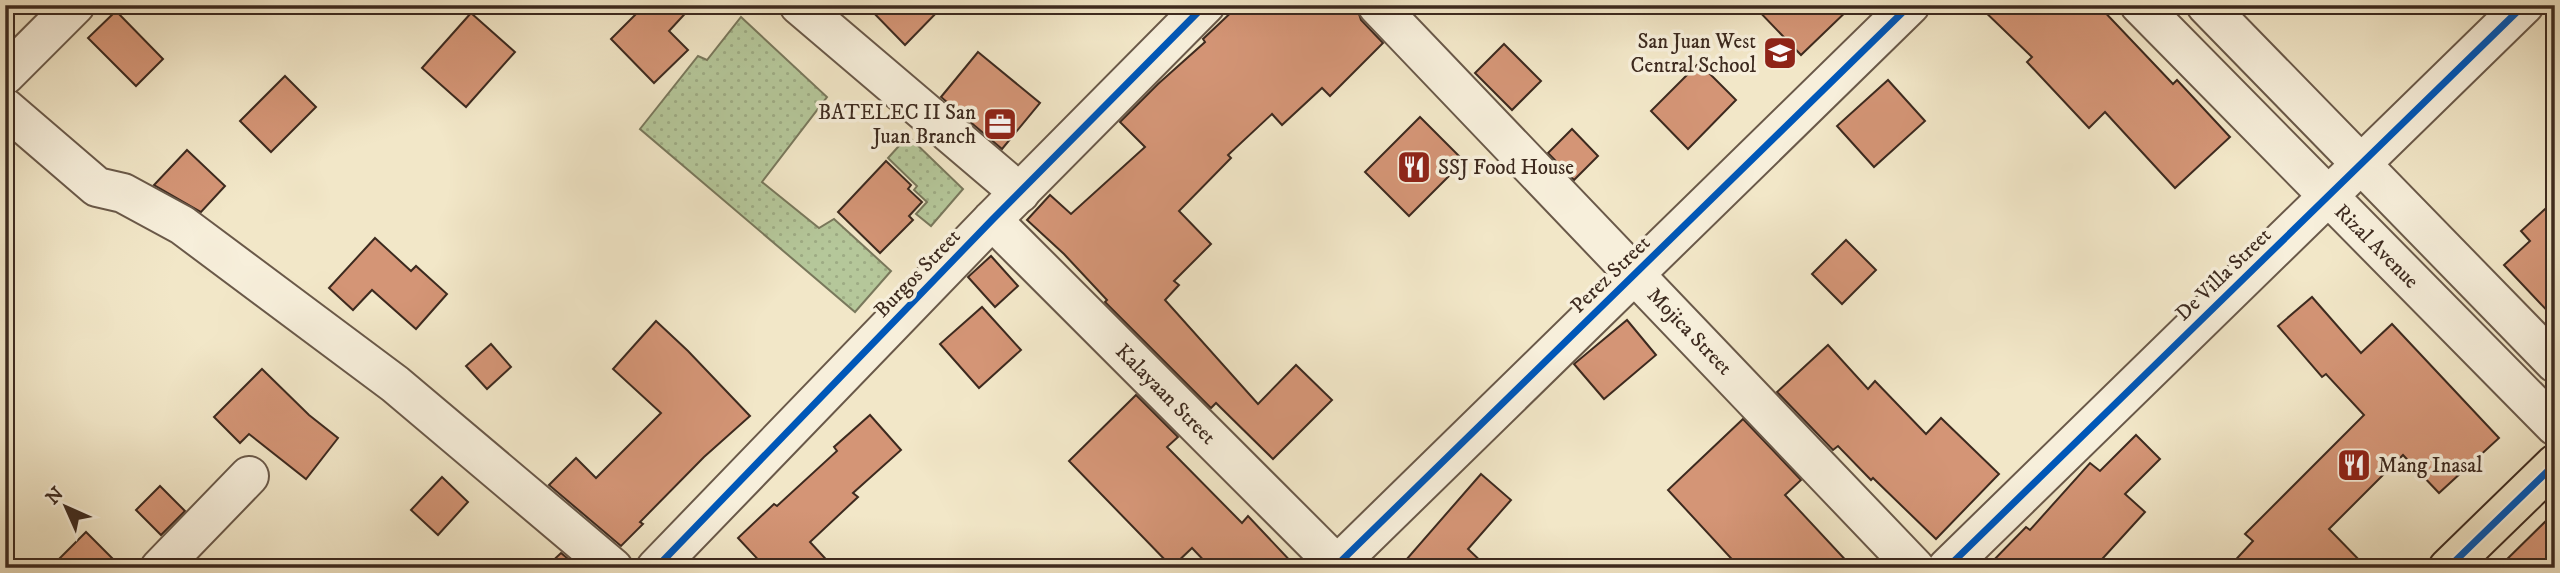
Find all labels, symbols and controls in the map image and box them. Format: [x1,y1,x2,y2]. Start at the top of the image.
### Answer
place label: San Juan West Central School [1631,29,1757,79]
school or university icon: San Juan West Central School [1761,34,1799,72]
place label: BATELEC II San Juan Branch [818,100,976,150]
office icon: BATELEC II San Juan Branch [981,105,1019,143]
restaurant icon: SSJ Food House [1395,148,1433,186]
place label: SSJ Food House [1438,155,1574,181]
street label: Rizal Avenue [2329,199,2424,295]
street label: De Villa Street [2170,222,2277,327]
street label: Burgos Street [869,224,966,323]
street label: Perez Street [1566,230,1656,319]
street label: Mojica Street [1641,283,1738,381]
street label: Kalayaan Street [1110,339,1221,451]
restaurant icon: Mang Inasal [2335,446,2373,484]
place label: Mang Inasal [2378,453,2483,479]
north arrow [32,472,102,542]
text: N [41,482,69,510]

